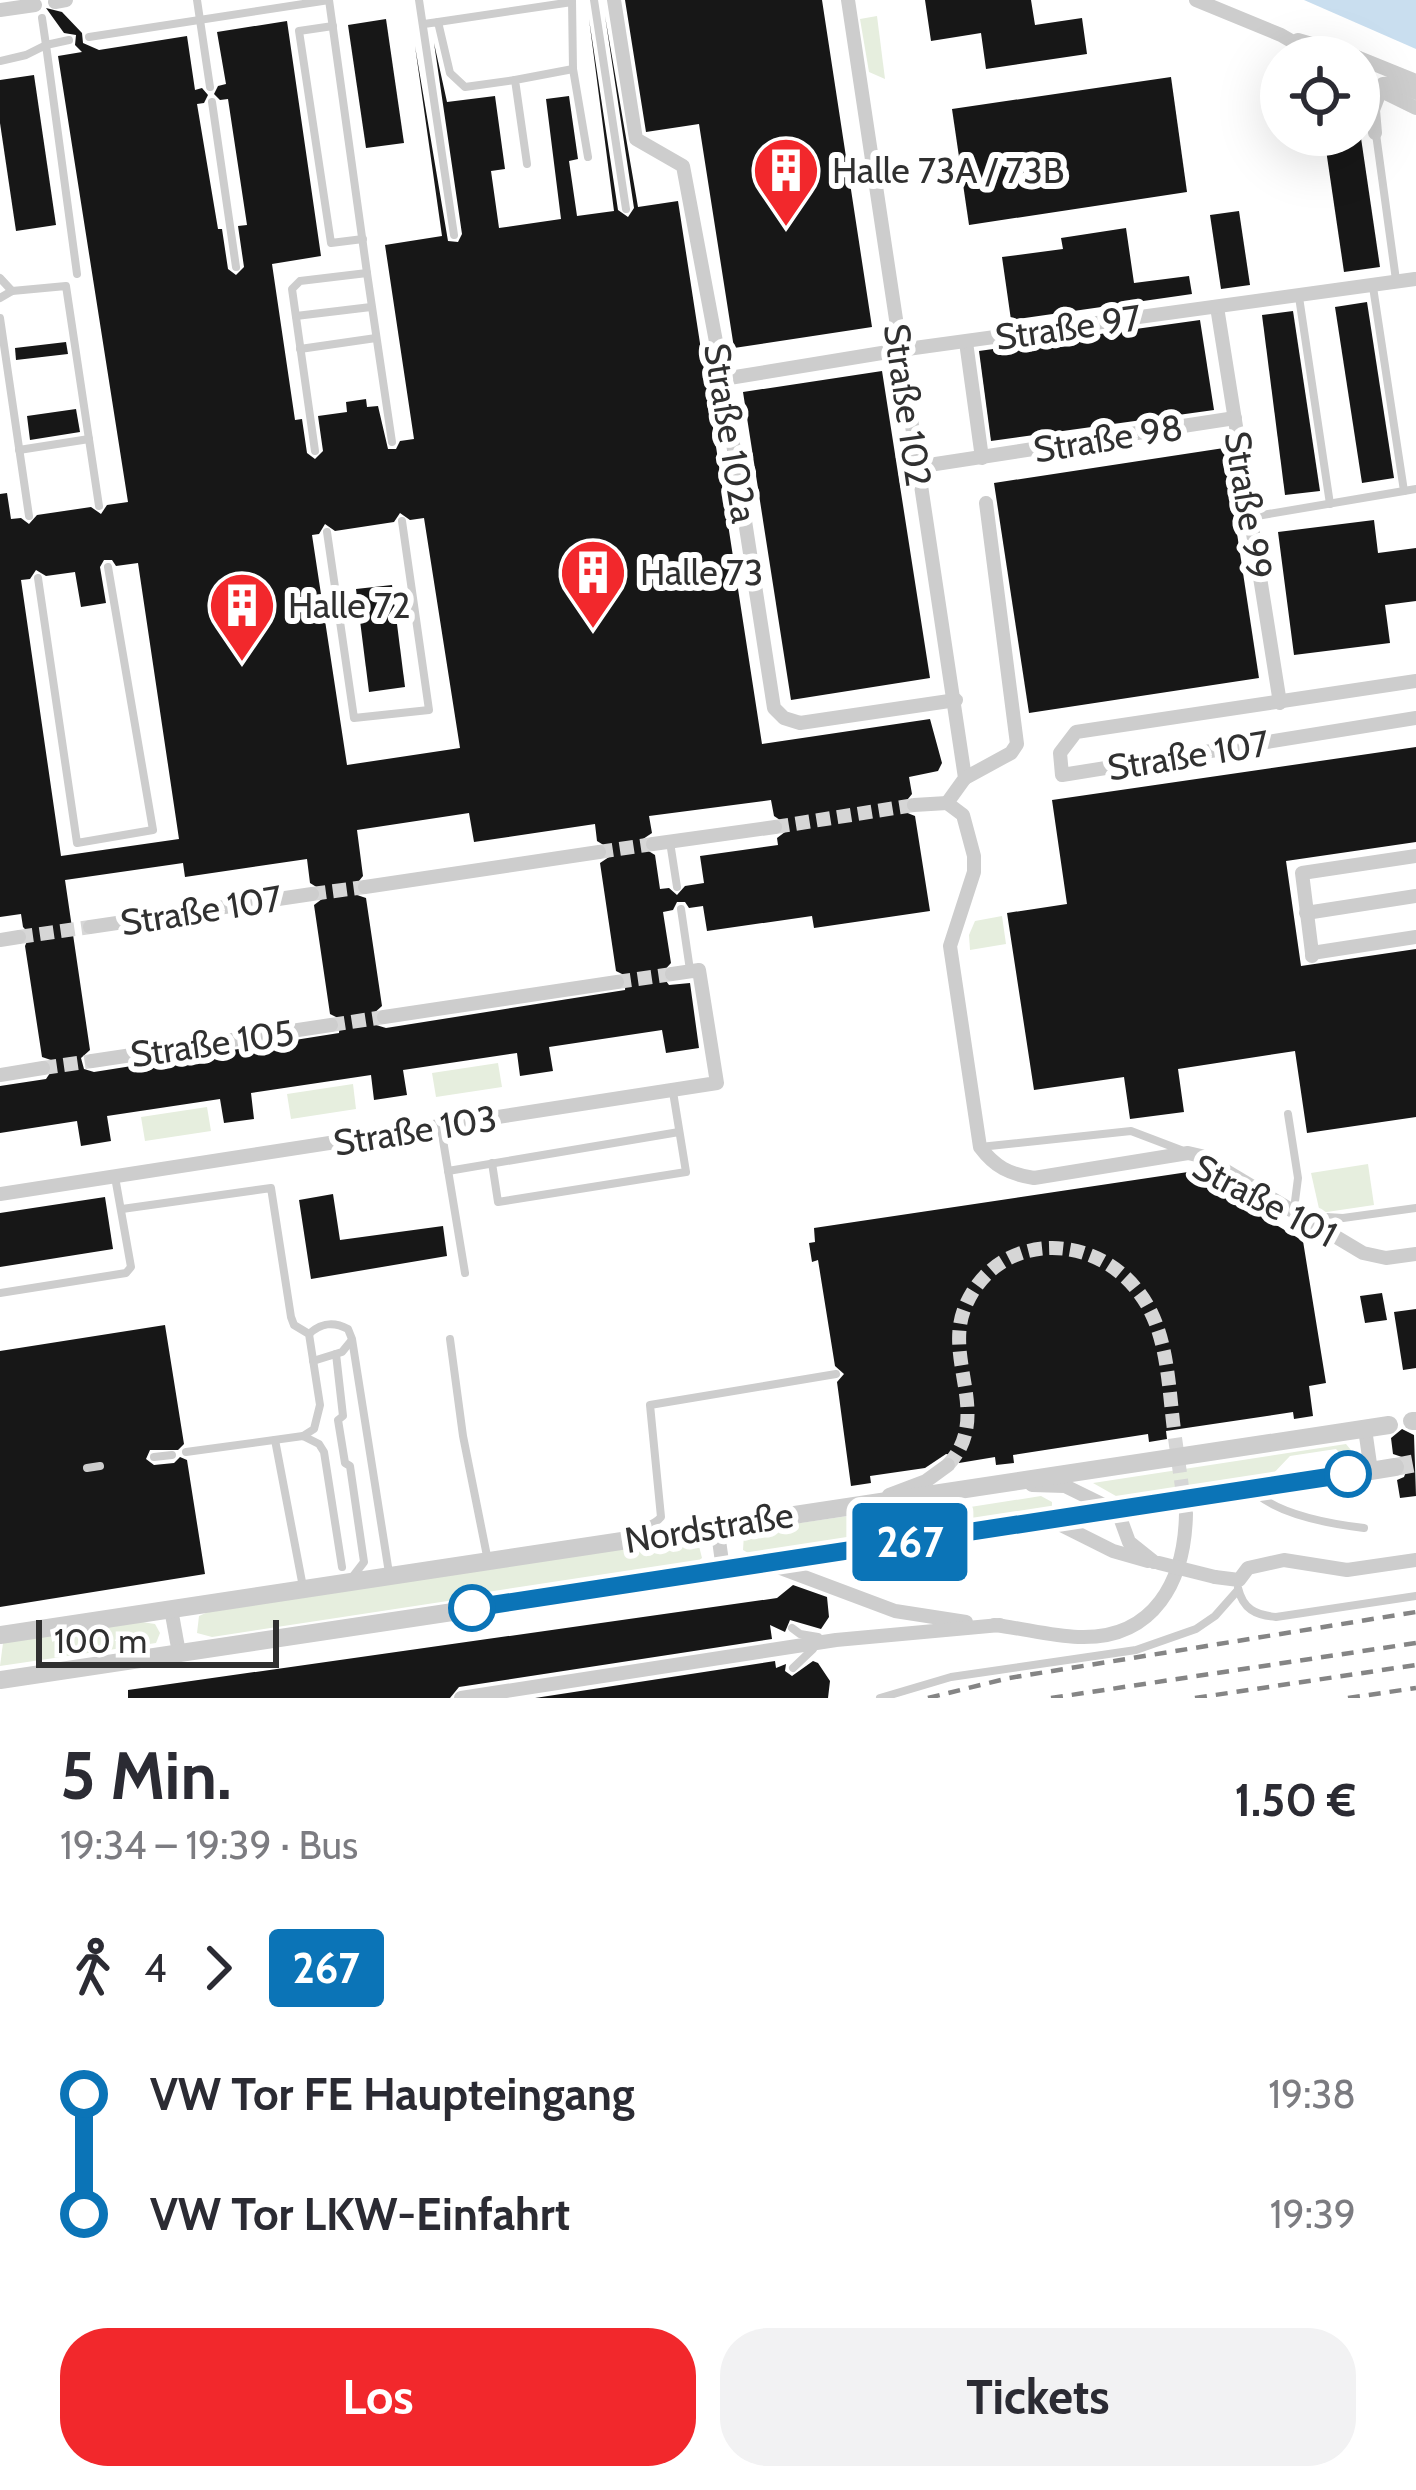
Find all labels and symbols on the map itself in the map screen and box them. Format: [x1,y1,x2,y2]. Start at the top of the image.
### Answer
building icon: Halle 73A / 73B [751,135,821,229]
place label: Halle 73A / 73B [832,148,1064,192]
street label: Straße 97 [992,295,1144,359]
street label: Straße 102 [875,321,941,489]
street label: Straße 102a [695,340,767,526]
street label: Straße 98 [1030,405,1186,471]
street label: Straße 99 [1216,428,1282,582]
building icon: Halle 73 [558,537,628,631]
place label: Halle 73 [640,550,763,594]
building icon: Halle 72 [207,570,277,664]
place label: Halle 72 [288,583,411,627]
street label: Straße 107 [1104,721,1272,789]
street label: Straße 107 [117,876,285,944]
street label: Straße 105 [127,1010,297,1076]
street label: Straße 103 [330,1095,500,1165]
street label: Straße 101 [1185,1144,1345,1256]
unlabelled marker [1326,1452,1370,1496]
street label: Nordstraße [622,1492,796,1562]
line badge: 267 [841,1503,979,1581]
unlabelled marker [450,1586,494,1630]
scale bar [36,1614,279,1667]

